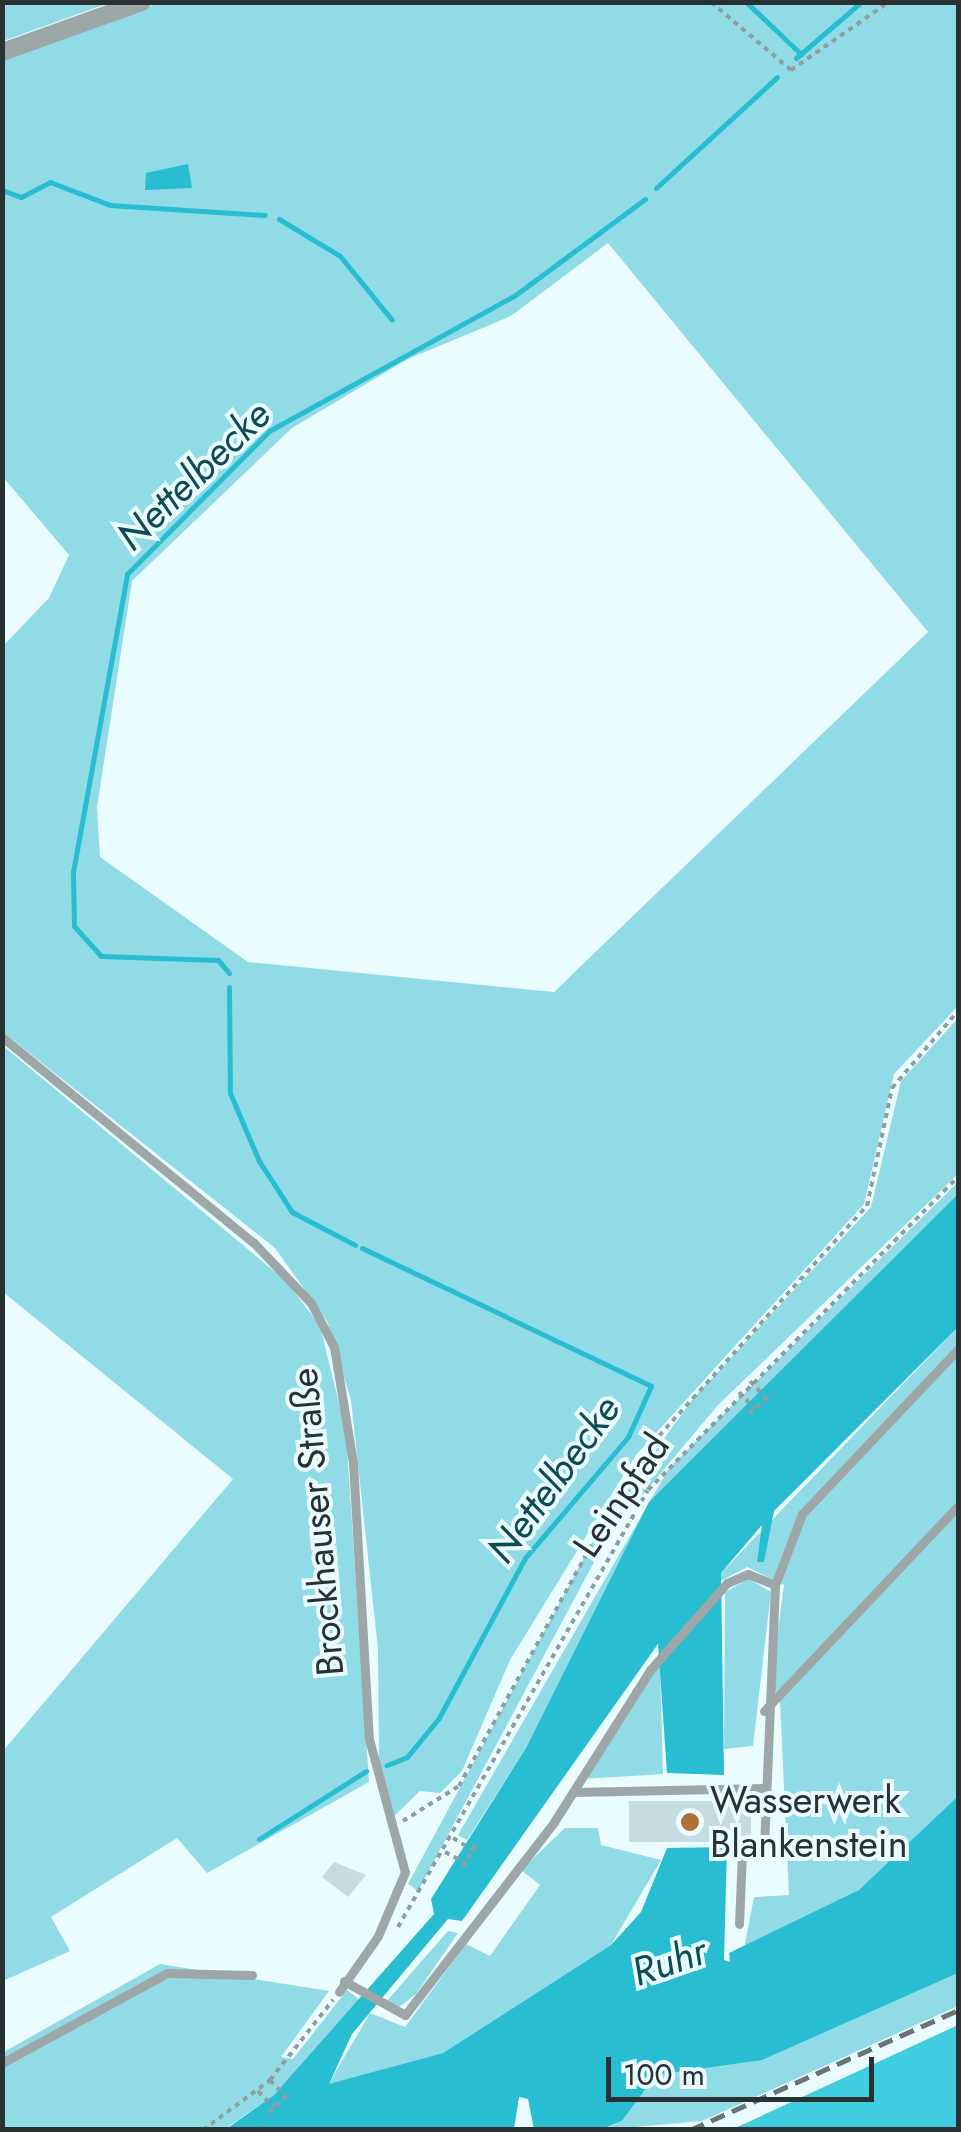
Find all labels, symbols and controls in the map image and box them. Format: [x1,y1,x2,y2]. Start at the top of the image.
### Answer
water label: Nettelbecke [106,390,280,560]
street label: Brockhauser Straße [281,1366,353,1678]
water label: Nettelbecke [476,1386,630,1572]
street label: Leinpfad [563,1425,679,1565]
place label: Wasserwerk Blankenstein [710,1777,908,1866]
marker: Wasserwerk Blankenstein [679,1811,701,1833]
water label: Ruhr [625,1926,713,1996]
scale bar [611,2037,878,2099]
text: 100 m [623,2053,705,2096]

